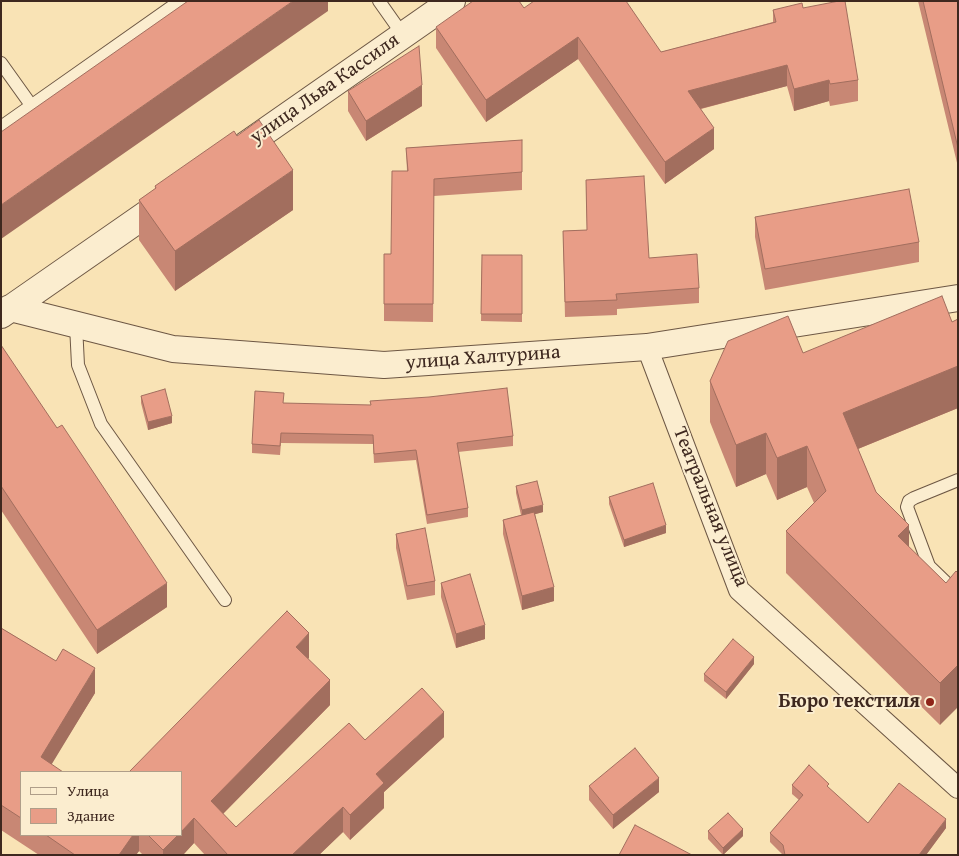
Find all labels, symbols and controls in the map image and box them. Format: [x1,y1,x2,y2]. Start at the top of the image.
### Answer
street label: улица Льва Кассиля [246,28,404,150]
street label: улица Халтурина [405,341,561,375]
street label: Театральная улица [667,424,753,590]
place label: Бюро текстиля [778,690,920,714]
marker: Бюро текстиля [924,696,936,708]
legend [20,771,182,836]
text: Улица [67,780,109,801]
text: Здание [67,805,115,826]

